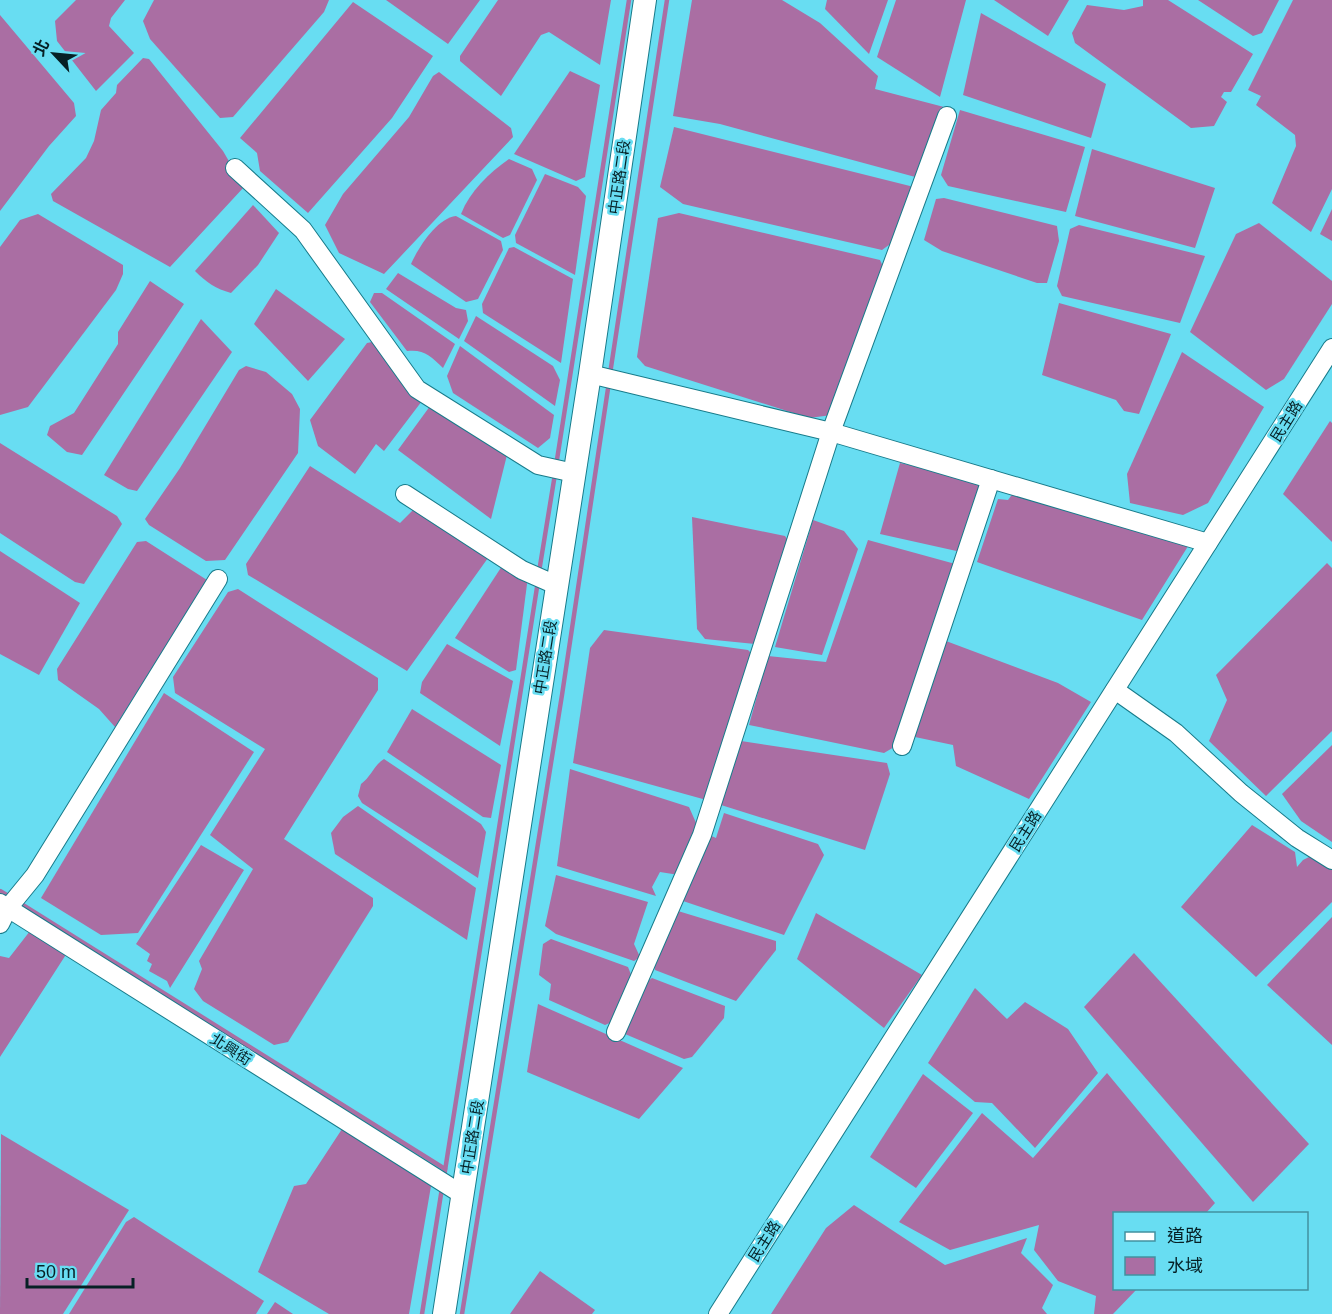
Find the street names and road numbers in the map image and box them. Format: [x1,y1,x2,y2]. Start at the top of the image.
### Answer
street label: 中正路二段 [605,139,633,215]
street label: 民主路 [1267,397,1305,445]
street label: 中正路二段 [531,619,559,695]
street label: 民主路 [1006,807,1044,855]
street label: 北興街 [207,1030,255,1068]
street label: 中正路二段 [458,1099,486,1175]
street label: 民主路 [745,1217,783,1265]

